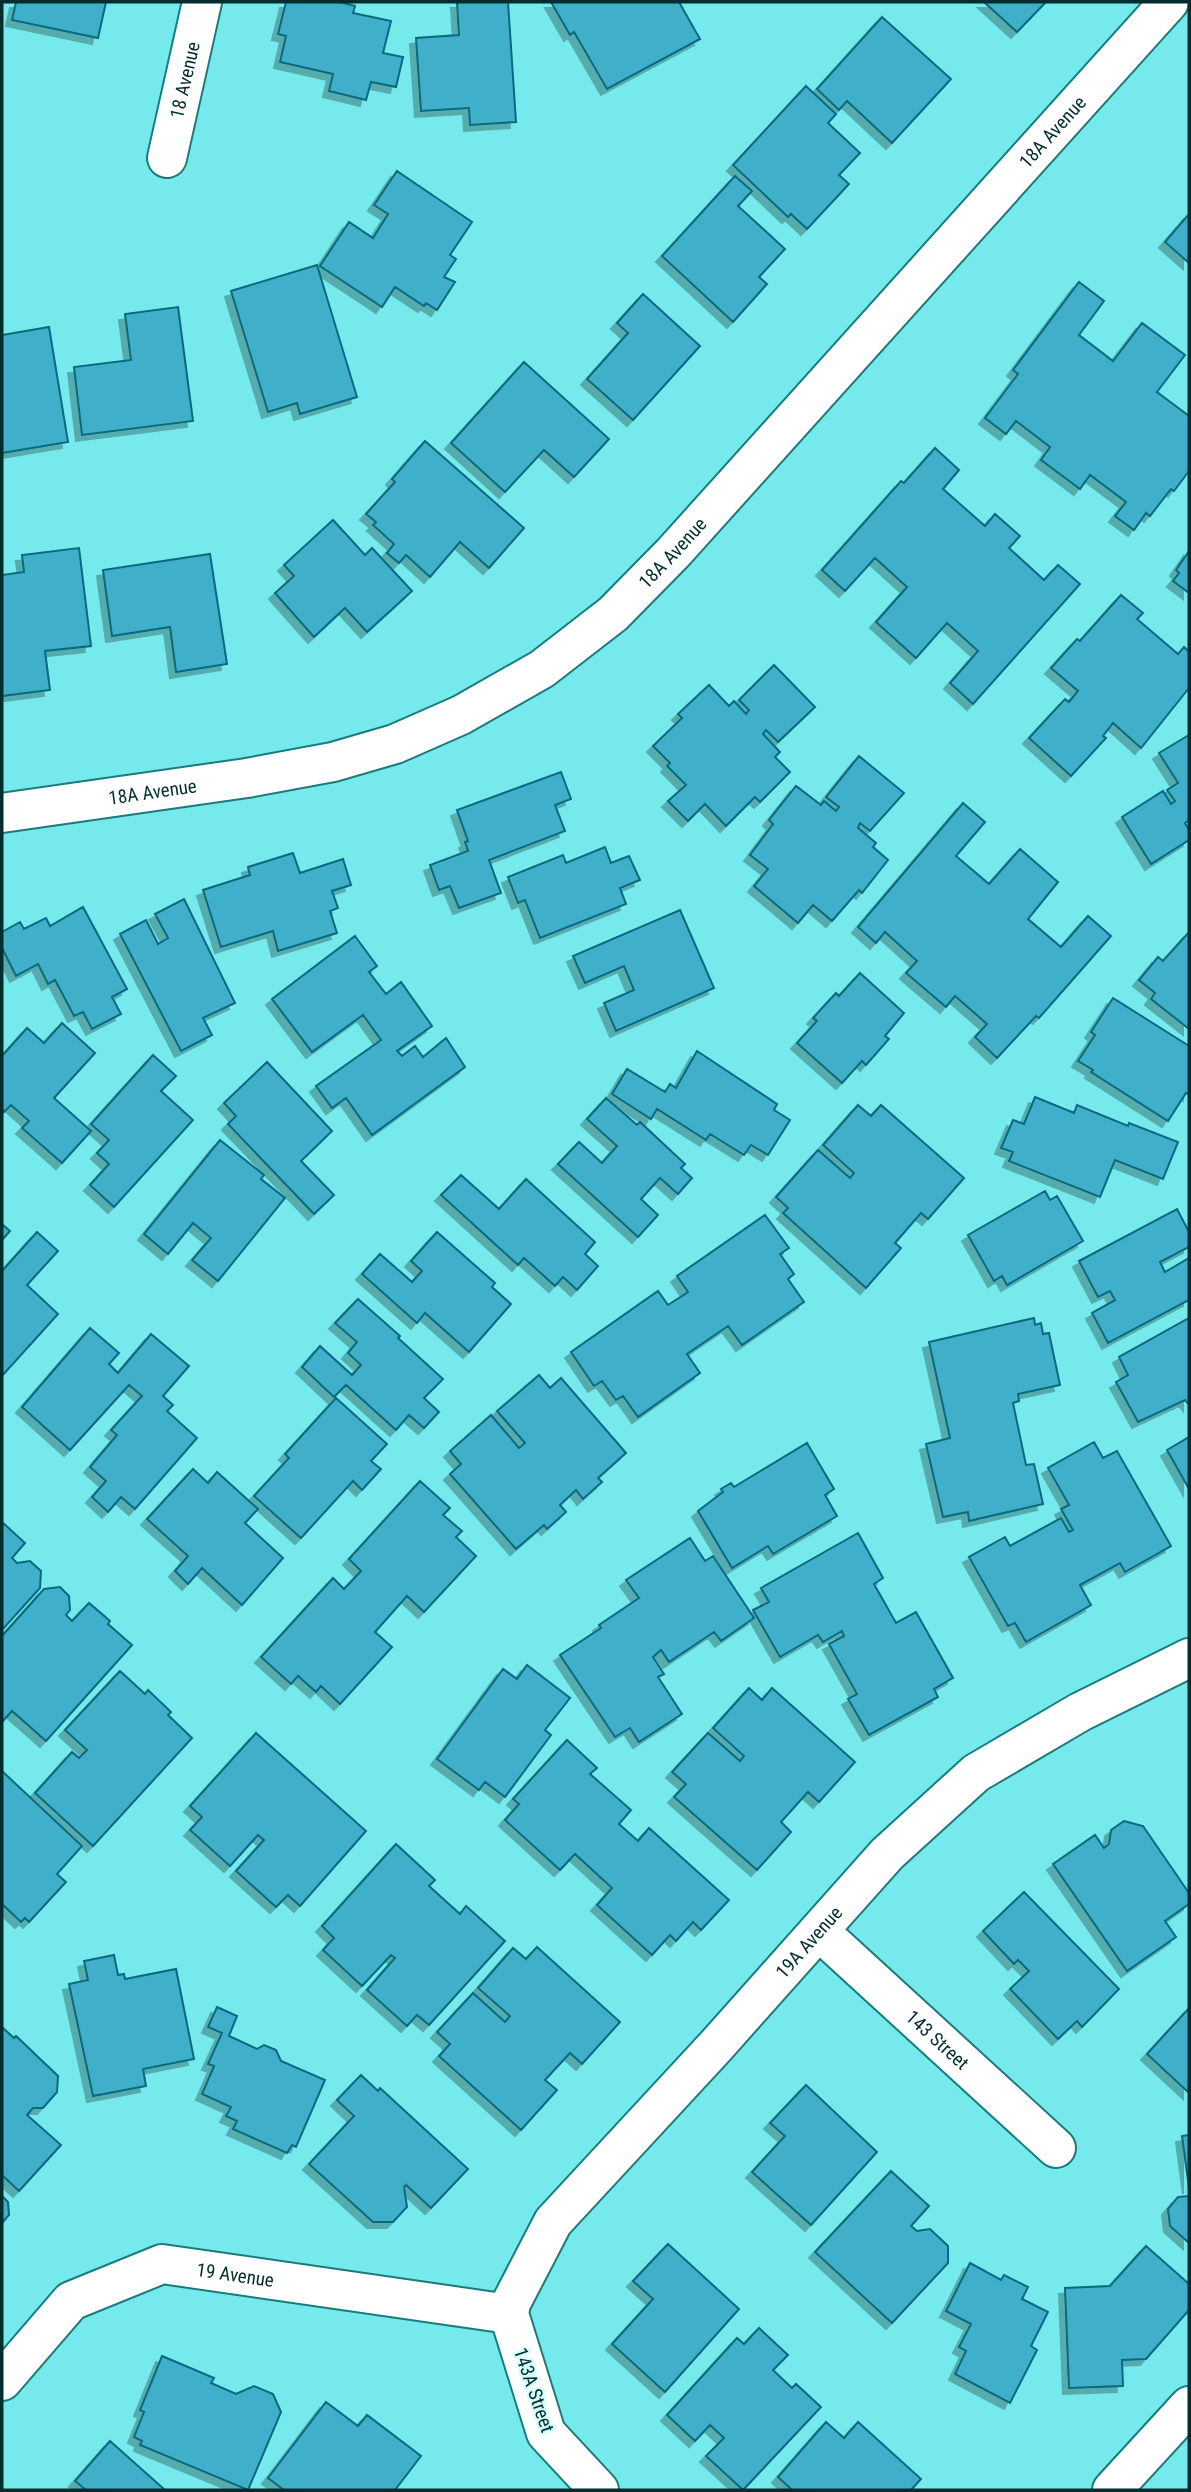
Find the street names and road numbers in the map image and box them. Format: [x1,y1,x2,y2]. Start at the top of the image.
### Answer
street label: 18 Avenue [165,39,204,120]
street label: 18A Avenue [1014,91,1091,172]
street label: 18A Avenue [634,512,711,593]
street label: 18A Avenue [107,774,198,809]
street label: 19A Avenue [770,1901,847,1983]
street label: 143 Street [902,2005,974,2074]
street label: 19 Avenue [195,2258,276,2292]
street label: 143A Street [509,2345,559,2435]

